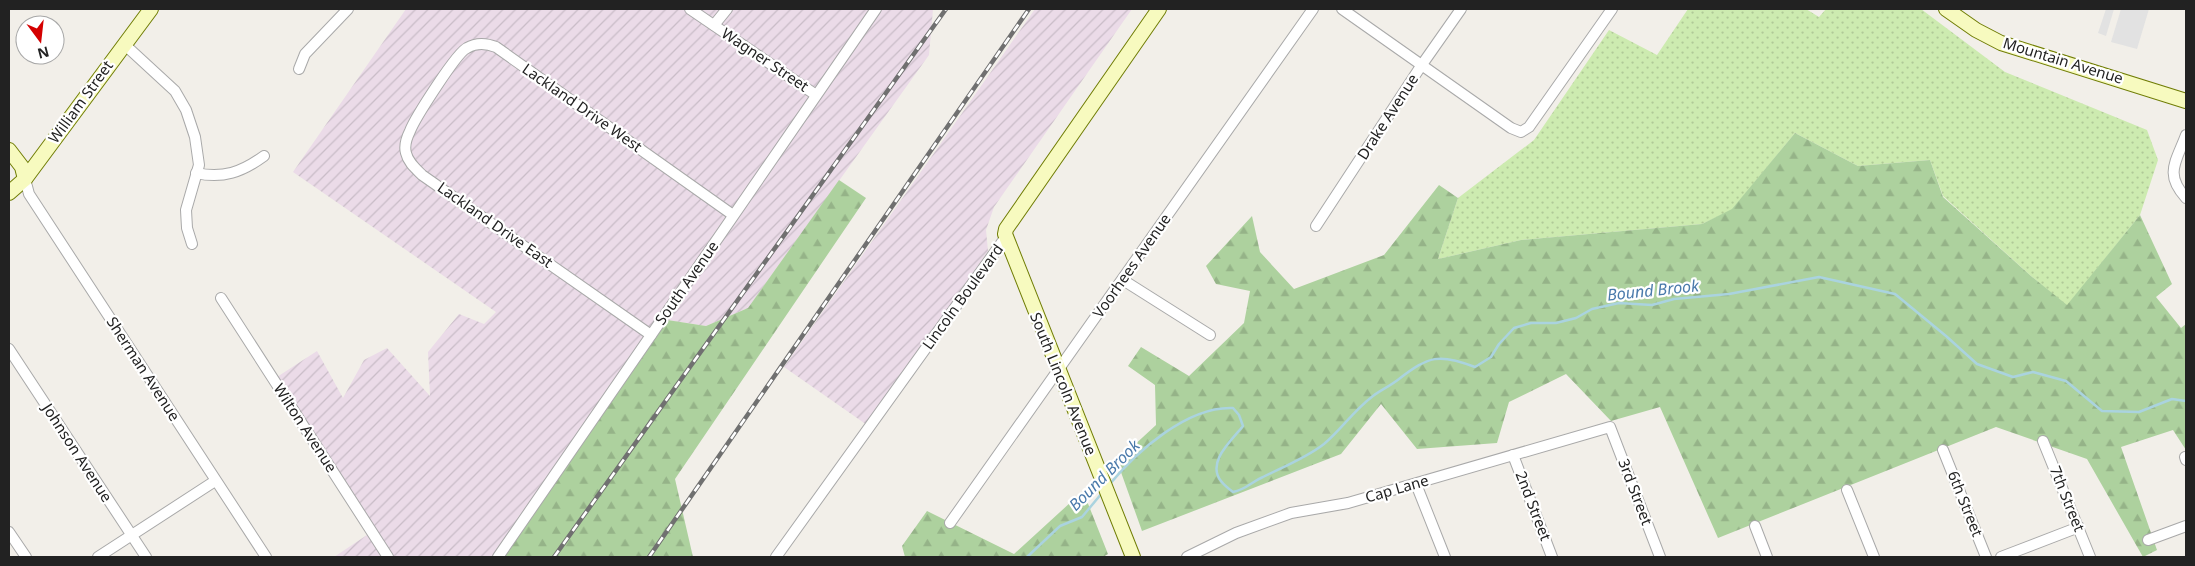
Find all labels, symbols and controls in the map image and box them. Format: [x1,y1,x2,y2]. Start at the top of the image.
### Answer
north arrow [15,15,65,65]
street label: Wagner Street [718,23,813,96]
street label: Mountain Avenue [2001,32,2126,88]
text: N [36,42,51,64]
street label: William Street [43,56,117,147]
street label: Lackland Drive West [519,58,647,156]
street label: Drake Avenue [1352,70,1422,163]
street label: Lackland Drive East [434,177,558,272]
street label: Voorhees Avenue [1088,209,1175,322]
street label: South Avenue [650,237,722,328]
street label: Lincoln Boulevard [917,240,1007,353]
water label: Bound Brook [1606,274,1701,306]
street label: South Lincoln Avenue [1026,309,1102,458]
street label: Sherman Avenue [103,313,185,424]
street label: Wilton Avenue [270,379,342,476]
street label: Johnson Avenue [37,398,117,506]
water label: Bound Brook [1064,434,1145,515]
street label: 3rd Street [1614,456,1658,528]
street label: 7th Street [2046,463,2090,535]
street label: 2nd Street [1512,468,1557,544]
street label: 6th Street [1944,468,1988,540]
street label: Cap Lane [1363,469,1431,507]

